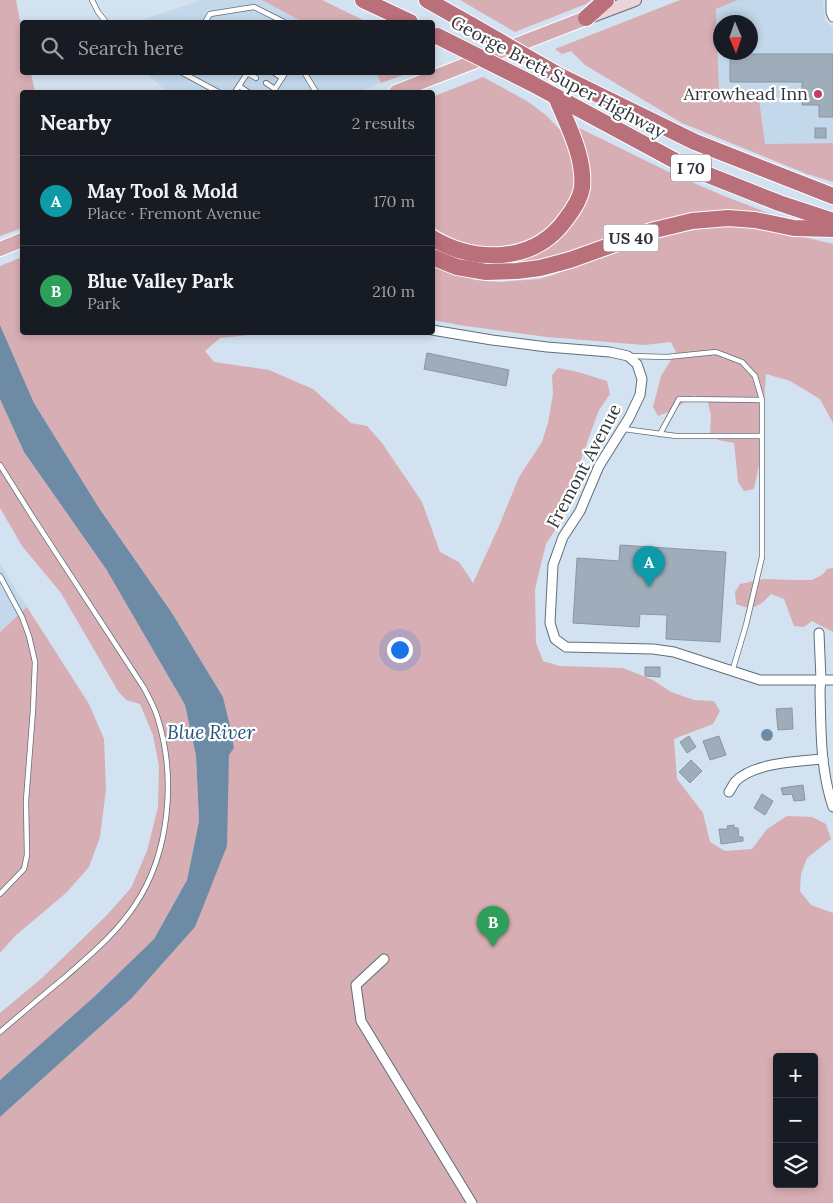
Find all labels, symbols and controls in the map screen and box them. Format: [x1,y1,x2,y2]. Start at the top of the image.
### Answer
street label: George Brett Super Highway [447,10,670,143]
north arrow [713,15,758,60]
search box [20,20,435,75]
icon: search [38,34,66,62]
text: Search here [78,36,184,60]
place label: Arrowhead Inn [682,82,808,105]
marker: Arrowhead Inn [812,88,824,100]
text: Nearby [40,109,111,136]
text: 2 results [352,113,415,133]
road number: I 70 [671,154,711,182]
text: May Tool & Mold [87,179,238,203]
text: A [51,191,61,211]
text: 170 m [373,191,415,211]
text: Place · Fremont Avenue [87,203,261,223]
road number: US 40 [604,224,658,252]
text: Blue Valley Park [87,269,234,293]
text: B [51,281,61,301]
text: 210 m [372,281,415,301]
text: Park [87,293,120,313]
street label: Fremont Avenue [541,400,626,532]
pin: A [633,546,665,587]
your location [387,637,413,663]
water label: Blue River [167,720,255,744]
pin: B [477,906,509,947]
map controls [773,1053,818,1188]
button: + [773,1053,818,1098]
button: − [773,1098,818,1143]
button: layers [773,1143,818,1188]

